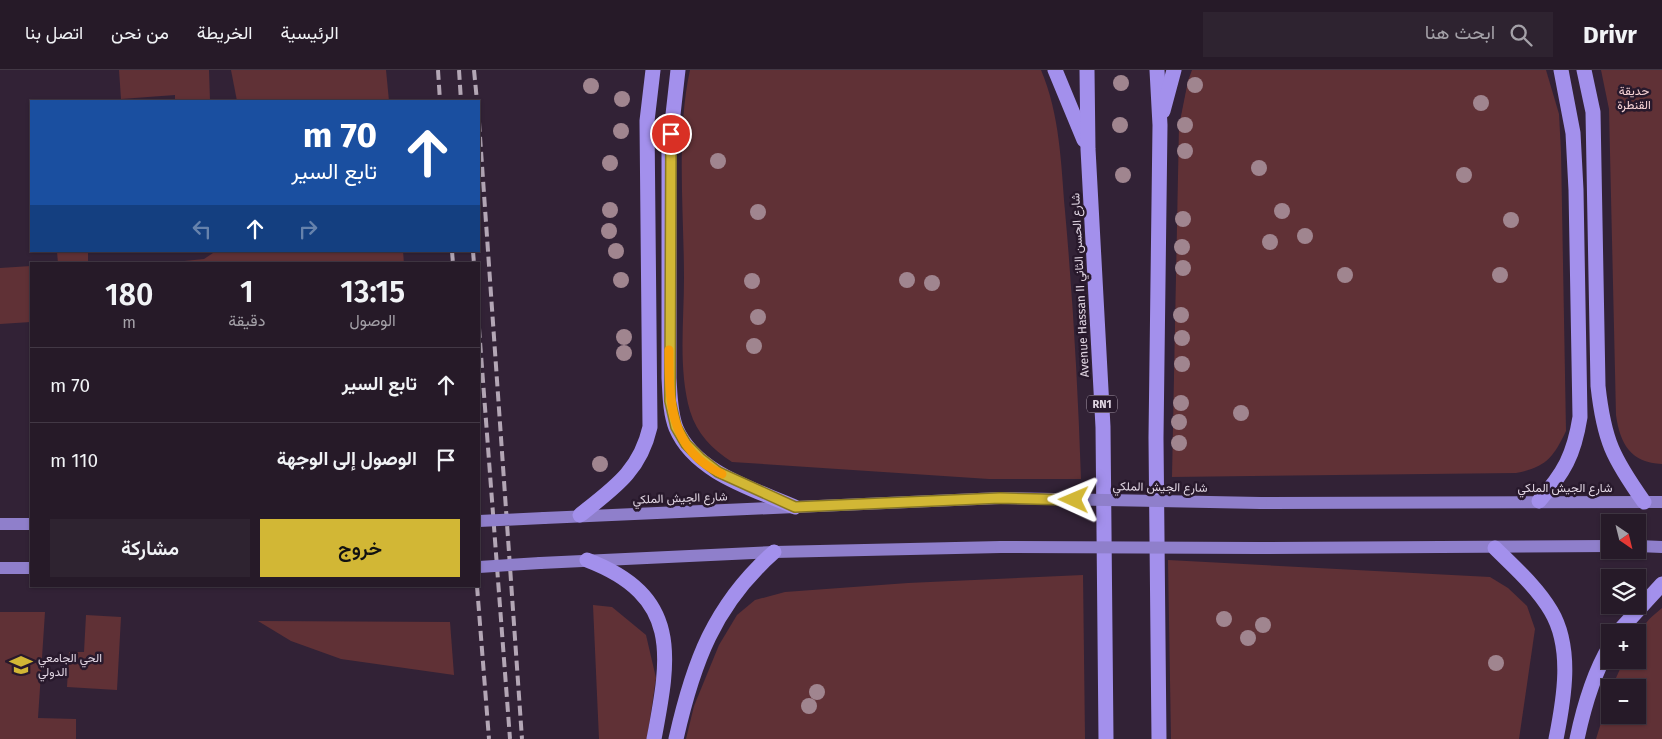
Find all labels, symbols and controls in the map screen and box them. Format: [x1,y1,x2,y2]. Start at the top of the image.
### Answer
search box [1203,12,1553,57]
text: ابحث هنا [1425,21,1495,44]
icon: search [1507,21,1535,49]
text: Drivr [1583,21,1637,49]
text: اتصل بنا [25,22,83,44]
text: من نحن [111,22,169,44]
text: الخريطة [197,22,253,44]
text: الرئيسية [281,22,339,44]
park label: حديقة القنطرة [1617,84,1651,113]
pin [650,113,692,155]
text: 70 m [303,114,377,156]
icon: ahead [395,120,460,185]
icon: arrive [657,120,685,148]
text: تابع السير [291,158,377,185]
street label: Avenue Hassan II شارع الحسن الثاني [1068,192,1095,377]
icon: left [188,215,216,243]
icon: ahead [241,215,269,243]
icon: right [294,215,322,243]
text: 1 [240,274,254,310]
text: 13:15 [340,274,405,310]
text: 180 [105,277,153,313]
text: دقيقة [228,311,265,330]
text: الوصول [350,311,396,330]
text: m [122,313,136,332]
icon: ahead [432,371,460,399]
text: تابع السير [342,372,417,395]
text: 70 m [50,374,90,397]
road number: RN1 [1087,396,1117,412]
icon: arrive [432,446,460,474]
text: الوصول إلى الوجهة [277,447,417,470]
text: 110 m [50,449,98,472]
position arrow [1047,473,1099,525]
street label: شارع الجيش الملكي [1112,479,1208,498]
street label: شارع الجيش الملكي [1518,481,1612,498]
street label: شارع الجيش الملكي [632,489,728,510]
north arrow [1601,514,1646,559]
map controls [1601,514,1646,724]
button: مشاركة [50,519,250,577]
button: خروج [260,519,460,577]
button: layers [1601,569,1646,614]
button: + [1601,624,1646,669]
place label: الحي الجامعي الدولي [38,651,102,682]
school or university icon: الحي الجامعي الدولي [8,652,34,678]
button: − [1601,679,1646,724]

